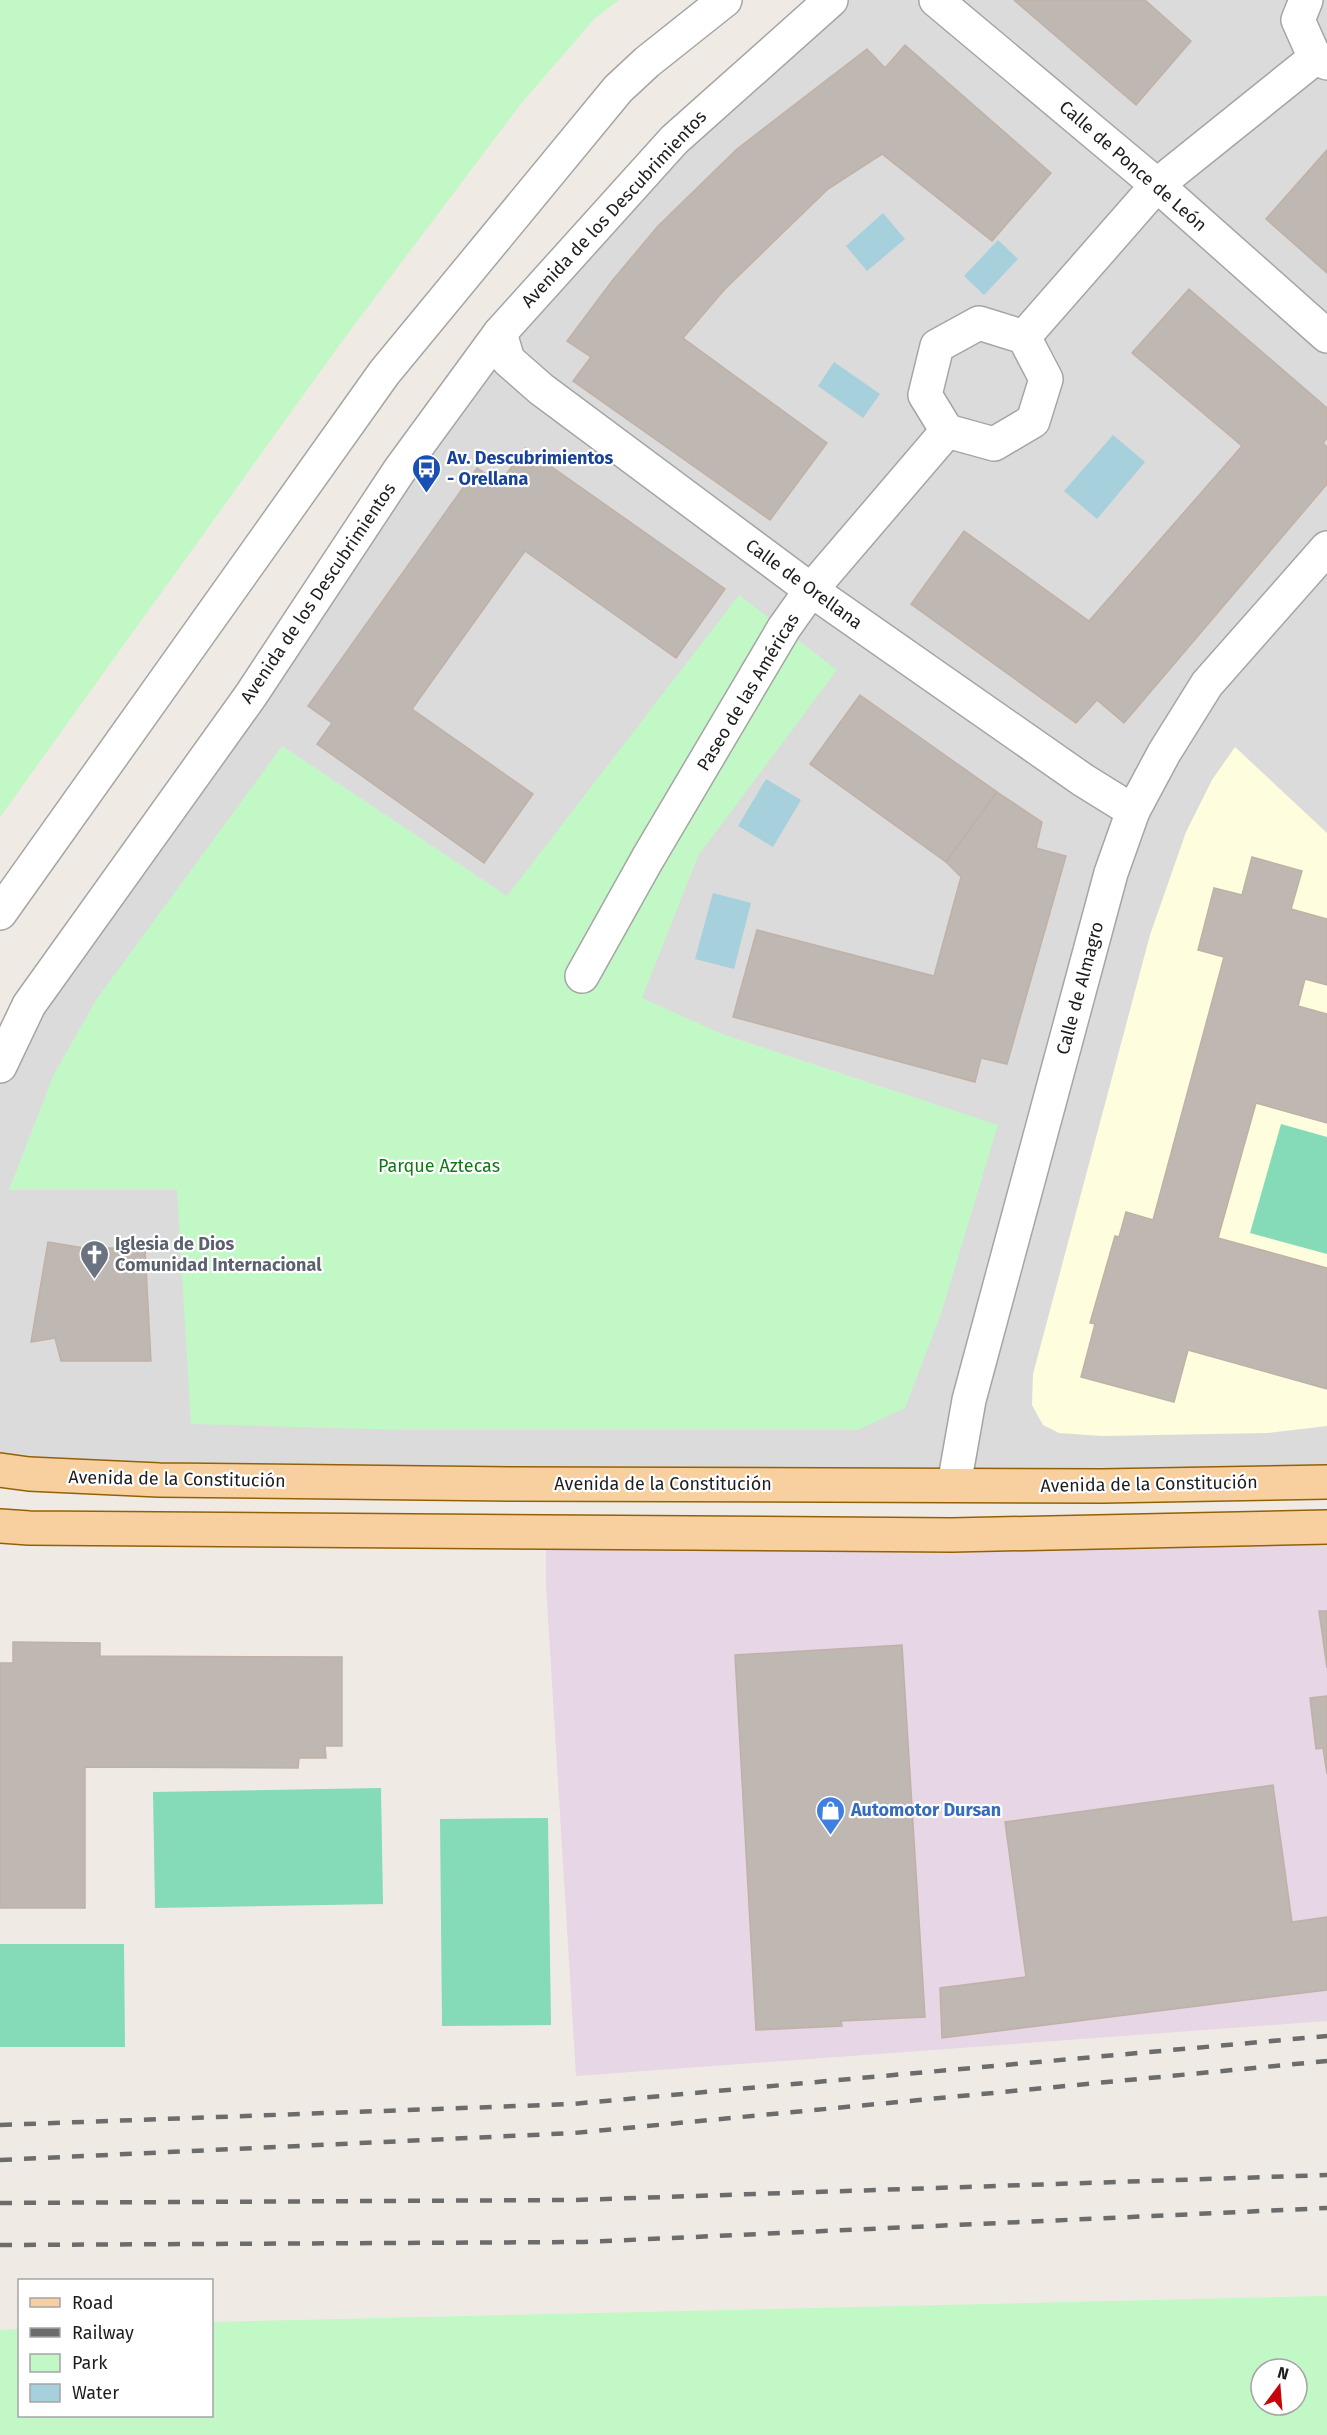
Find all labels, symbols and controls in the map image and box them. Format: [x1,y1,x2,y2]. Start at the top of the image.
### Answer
street label: Calle de Ponce de León [1055,96,1211,236]
street label: Avenida de los Descubrimientos [517,106,711,312]
place label: Av. Descubrimientos - Orellana [446,447,614,490]
bus stop icon: Av. Descubrimientos - Orellana [410,452,442,494]
street label: Avenida de los Descubrimientos [236,478,400,708]
street label: Calle de Orellana [741,534,867,634]
street label: Paseo de las Américas [692,609,804,775]
street label: Calle de Almagro [1052,919,1108,1057]
park label: Parque Aztecas [378,1155,500,1177]
place label: Iglesia de Dios Comunidad Internacional [115,1233,322,1276]
church icon: Iglesia de Dios Comunidad Internacional [78,1238,110,1280]
street label: Avenida de la Constitución [68,1466,286,1492]
street label: Avenida de la Constitución [1040,1471,1258,1497]
street label: Avenida de la Constitución [554,1473,772,1495]
shop icon: Automotor Dursan [814,1794,846,1836]
place label: Automotor Dursan [850,1799,1001,1821]
legend [18,2279,213,2417]
text: Road [72,2292,114,2314]
text: Railway [72,2322,134,2344]
text: Park [72,2352,108,2374]
north arrow [1249,2357,1309,2417]
text: N [1275,2362,1291,2384]
text: Water [72,2382,119,2404]

